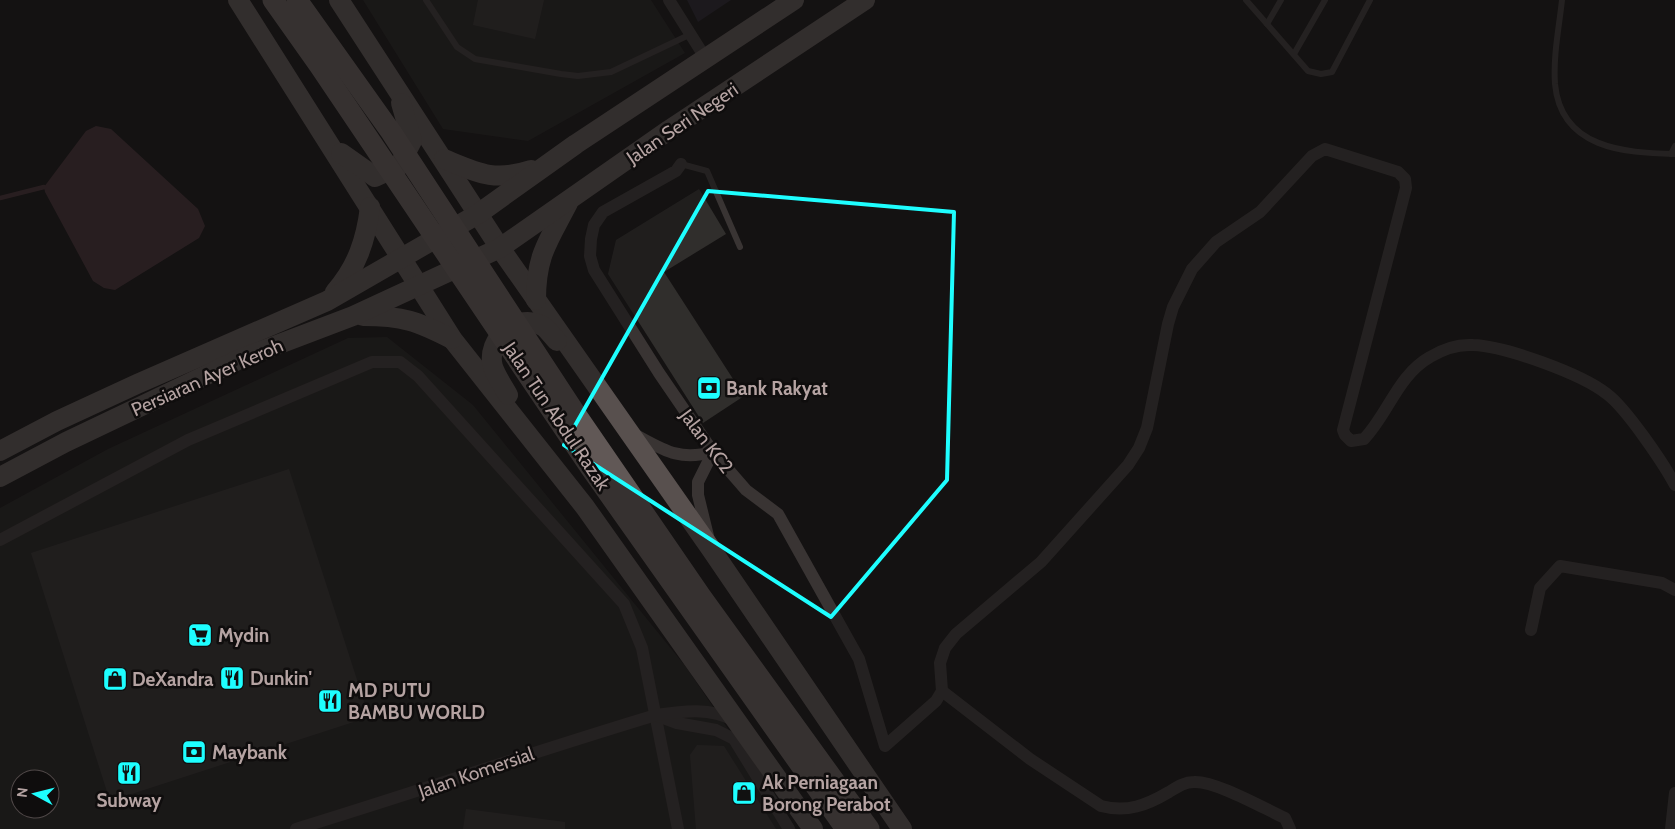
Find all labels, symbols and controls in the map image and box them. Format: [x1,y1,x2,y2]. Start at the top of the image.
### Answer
street label: Jalan Seri Negeri [621,78,742,170]
street label: Persiaran Ayer Keroh [128,334,287,421]
street label: Jalan Tun Abdul Razak [498,337,615,495]
bank icon: Bank Rakyat [696,375,722,401]
place label: Bank Rakyat [726,377,828,400]
street label: Jalan KC2 [674,404,738,478]
supermarket icon: Mydin [187,622,213,648]
place label: Mydin [218,624,269,647]
restaurant icon: Dunkin' [219,665,245,691]
shop icon: DeXandra [102,666,128,692]
place label: Dunkin' [250,667,312,690]
place label: DeXandra [132,668,214,691]
place label: MD PUTU BAMBU WORLD [348,679,485,724]
restaurant icon: MD PUTU BAMBU WORLD [317,688,343,714]
bank icon: Maybank [181,739,207,765]
place label: Maybank [212,741,288,764]
street label: Jalan Komersial [414,742,537,803]
restaurant icon: Subway [116,760,142,786]
north arrow [10,769,60,819]
place label: Ak Perniagaan Borong Perabot [762,771,891,816]
shop icon: Ak Perniagaan Borong Perabot [731,780,757,806]
text: N [13,786,32,798]
place label: Subway [96,789,162,812]

